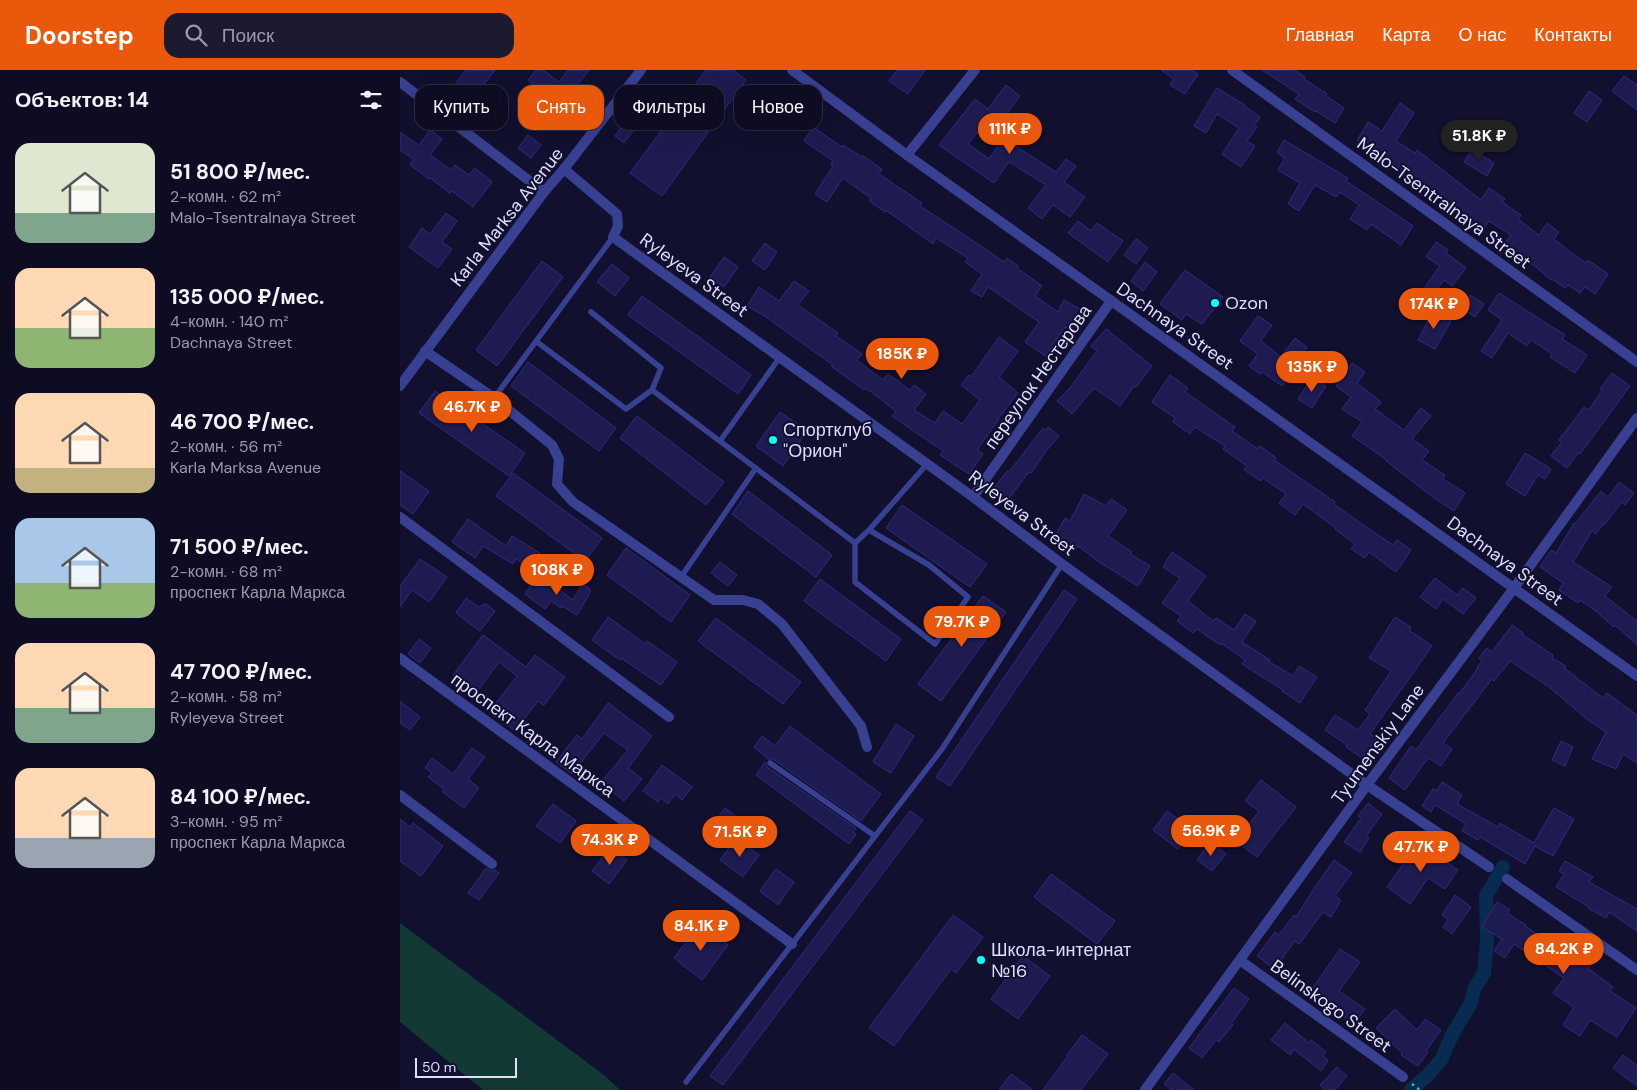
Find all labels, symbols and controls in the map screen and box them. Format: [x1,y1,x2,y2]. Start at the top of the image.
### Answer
search box [164,13,514,58]
text: Doorstep [25,20,134,51]
icon: search [182,21,210,49]
text: Поиск [222,23,274,48]
text: Главная [1286,23,1354,47]
text: Карта [1382,23,1431,47]
text: О нас [1459,23,1506,47]
text: Контакты [1534,23,1612,47]
chip: Купить [415,85,508,130]
chip: Снять [518,85,604,130]
chip: Фильтры [614,85,724,130]
chip: Новое [734,85,822,130]
text: Объектов: 14 [15,86,149,114]
icon: filters [357,86,385,114]
pin: 111K ₽ [969,112,1051,155]
text: 111K ₽ [989,118,1031,139]
pin: 51.8K ₽ [1433,119,1525,162]
text: 51.8K ₽ [1452,125,1506,146]
street label: Malo-Tsentralnaya Street [1352,132,1536,274]
street label: Karla Marksa Avenue [445,143,569,291]
text: 51 800 ₽/мес. [170,158,310,186]
icon: home [55,163,115,223]
text: 2-комн. · 62 m² [170,186,281,207]
text: Malo-Tsentralnaya Street [170,207,356,228]
street label: Ryleyeva Street [635,228,753,322]
street label: Dachnaya Street [1112,277,1238,375]
text: 135 000 ₽/мес. [170,283,324,311]
icon: home [55,288,115,348]
pin: 174K ₽ [1393,288,1475,330]
place label: Ozon [1225,291,1268,315]
text: 174K ₽ [1410,293,1458,314]
marker: Ozon [1209,297,1221,309]
street label: переулок Нестерова [979,299,1097,454]
text: 4-комн. · 140 m² [170,311,289,332]
text: Dachnaya Street [170,332,292,353]
pin: 185K ₽ [861,338,943,380]
text: 185K ₽ [877,343,927,364]
pin: 135K ₽ [1271,350,1353,393]
text: 135K ₽ [1287,356,1337,377]
pin: 46.7K ₽ [426,390,518,433]
text: 46.7K ₽ [444,396,500,417]
text: 46 700 ₽/мес. [170,408,314,436]
icon: home [55,413,115,473]
place label: Спортклуб "Орион" [783,418,872,463]
marker: Спортклуб "Орион" [767,434,779,446]
text: 2-комн. · 56 m² [170,436,282,457]
text: Karla Marksa Avenue [170,457,321,478]
street label: Ryleyeva Street [964,465,1080,561]
street label: Dachnaya Street [1442,511,1568,611]
text: 71 500 ₽/мес. [170,533,308,561]
icon: home [55,538,115,598]
pin: 108K ₽ [516,554,598,596]
text: 108K ₽ [531,559,583,580]
text: 2-комн. · 68 m² [170,561,282,582]
text: проспект Карла Маркса [170,582,345,603]
pin: 79.7K ₽ [916,606,1008,648]
text: 79.7K ₽ [935,611,989,632]
text: 47 700 ₽/мес. [170,658,312,686]
icon: home [55,663,115,723]
street label: проспект Карла Маркса [446,667,621,803]
street label: Tyumenskiy Lane [1326,679,1430,809]
text: 2-комн. · 58 m² [170,686,282,707]
text: Ryleyeva Street [170,707,284,728]
text: 84 100 ₽/мес. [170,783,311,811]
icon: home [55,788,115,848]
text: 3-комн. · 95 m² [170,811,282,832]
pin: 56.9K ₽ [1165,814,1257,857]
pin: 71.5K ₽ [694,816,786,858]
text: 56.9K ₽ [1182,820,1240,841]
text: 71.5K ₽ [713,821,767,842]
pin: 74.3K ₽ [564,824,656,866]
text: 74.3K ₽ [582,829,638,850]
pin: 47.7K ₽ [1375,830,1467,873]
text: проспект Карла Маркса [170,832,345,853]
text: 47.7K ₽ [1394,836,1448,857]
pin: 84.1K ₽ [655,910,747,952]
text: 84.1K ₽ [674,915,728,936]
pin: 84.2K ₽ [1518,932,1610,975]
place label: Школа-интернат №16 [991,938,1131,983]
text: 84.2K ₽ [1535,938,1593,959]
marker: Школа-интернат №16 [975,954,987,966]
street label: Belinskogo Street [1266,954,1396,1058]
scale bar [415,1055,518,1078]
text: 50 m [422,1058,456,1076]

